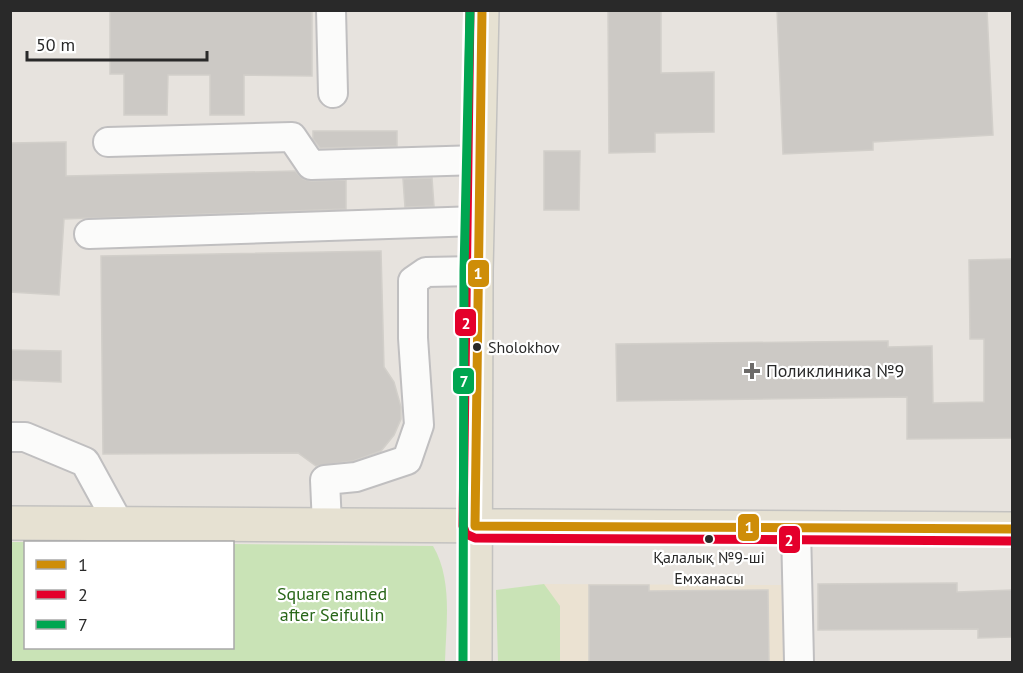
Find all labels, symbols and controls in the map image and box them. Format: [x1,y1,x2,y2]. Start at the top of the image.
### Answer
scale bar [27,24,207,62]
text: 50 m [36,33,75,56]
line badge: 1 [467,259,490,288]
text: 1 [473,263,483,283]
line badge: 2 [454,308,477,337]
text: 2 [461,313,471,333]
place label: Sholokhov [488,337,560,357]
marker: Sholokhov [471,341,483,353]
place label: Поликлиника №9 [766,359,904,382]
marker: Поликлиника №9 [743,362,761,380]
line badge: 7 [452,367,475,395]
text: 7 [459,371,469,391]
line badge: 1 [737,513,760,542]
text: 1 [744,517,754,537]
line badge: 2 [778,525,801,554]
text: 2 [784,530,794,550]
marker: Қалалық №9-ші Емханасы [703,533,715,545]
legend [24,541,234,649]
place label: Қалалық №9-ші Емханасы [653,547,765,588]
text: 1 [78,553,88,576]
park label: Square named after Seifullin [277,582,387,626]
text: 2 [78,583,88,606]
text: 7 [78,613,88,636]

